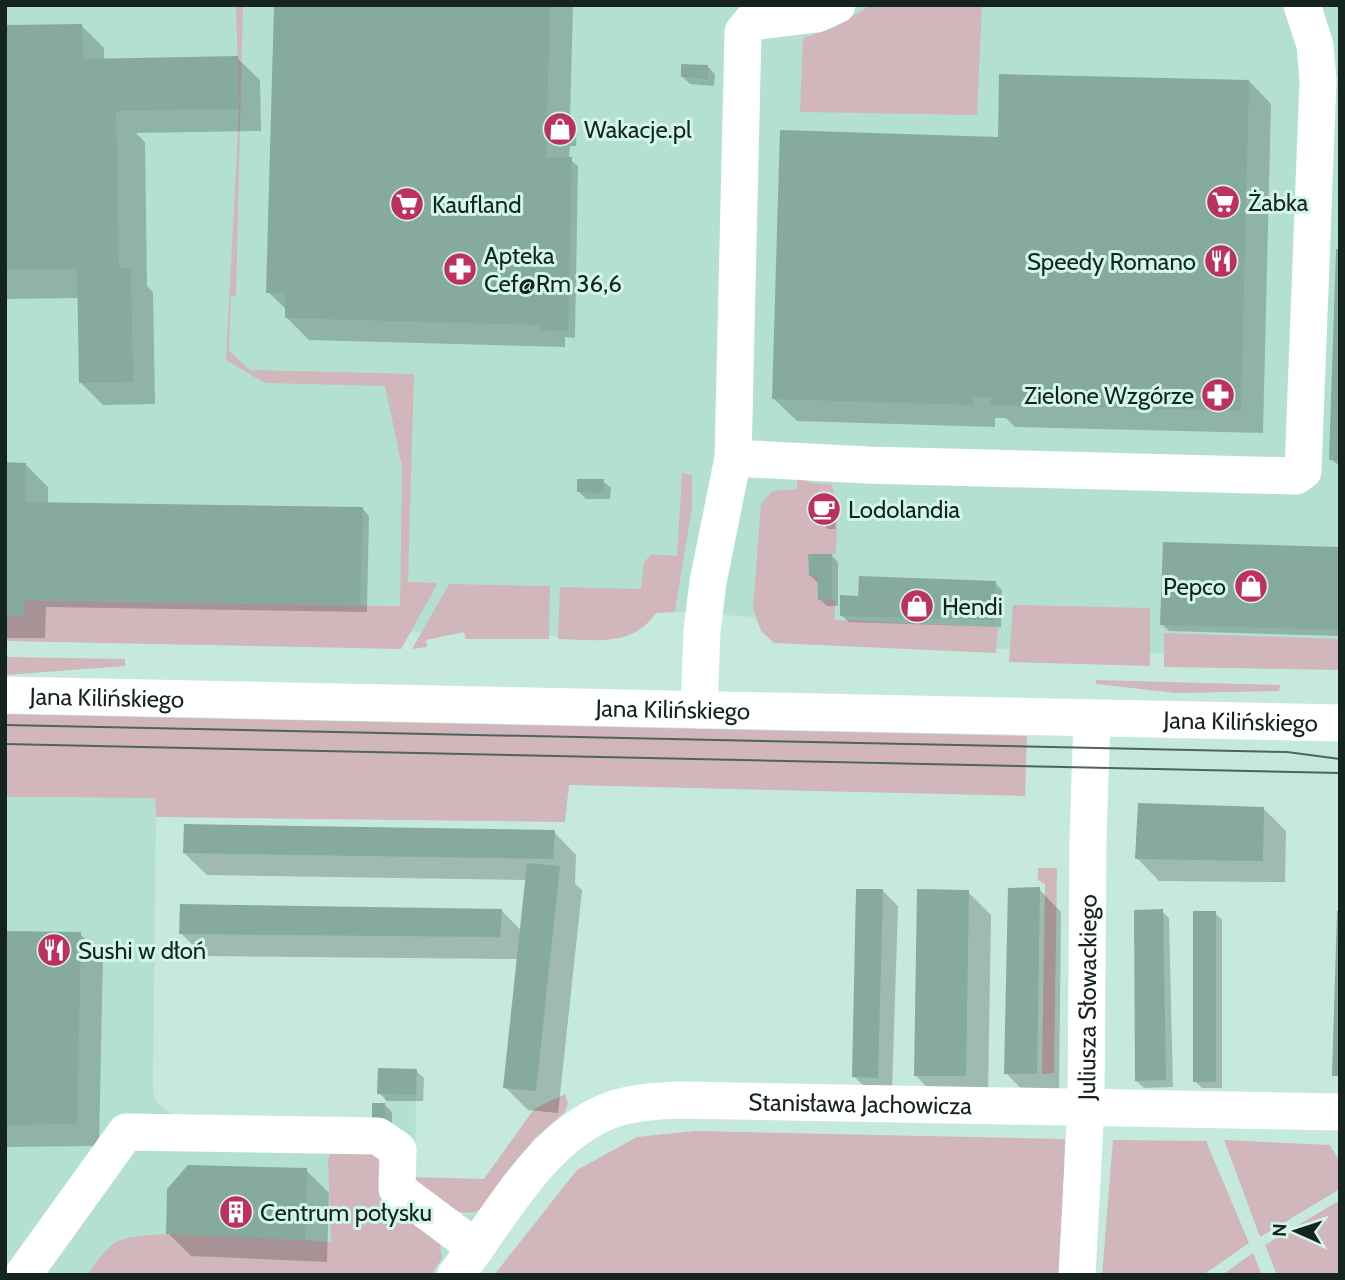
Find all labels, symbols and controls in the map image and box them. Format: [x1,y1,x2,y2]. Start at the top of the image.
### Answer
shop icon: Wakacje.pl [541,110,579,148]
place label: Wakacje.pl [584,115,692,144]
supermarket icon: Żabka [1204,183,1242,221]
supermarket icon: Kaufland [388,185,426,223]
place label: Żabka [1248,188,1309,217]
place label: Kaufland [432,190,522,219]
place label: Apteka Cef@Rm 36,6 [484,241,622,298]
restaurant icon: Speedy Romano [1202,242,1240,280]
place label: Speedy Romano [1027,247,1196,276]
pharmacy icon: Apteka Cef@Rm 36,6 [441,250,479,288]
pharmacy icon: Zielone Wzgórze [1199,376,1237,414]
place label: Zielone Wzgórze [1024,381,1194,410]
cafe icon: Lodolandia [805,490,843,528]
place label: Lodolandia [848,495,961,524]
shop icon: Pepco [1232,567,1270,605]
place label: Pepco [1163,572,1226,601]
shop icon: Hendi [898,587,936,625]
place label: Hendi [942,592,1003,621]
street label: Jana Kilińskiego [28,681,185,713]
street label: Jana Kilińskiego [594,693,750,725]
street label: Jana Kilińskiego [1162,705,1318,737]
street label: Juliusza Słowackiego [1072,894,1102,1101]
restaurant icon: Sushi w dłoń [35,931,73,969]
place label: Sushi w dłoń [78,936,206,965]
street label: Stanisława Jachowicza [748,1087,973,1120]
building icon: Centrum połysku [217,1193,255,1231]
north arrow [1261,1196,1331,1266]
place label: Centrum połysku [260,1198,432,1227]
text: N [1268,1223,1291,1237]

